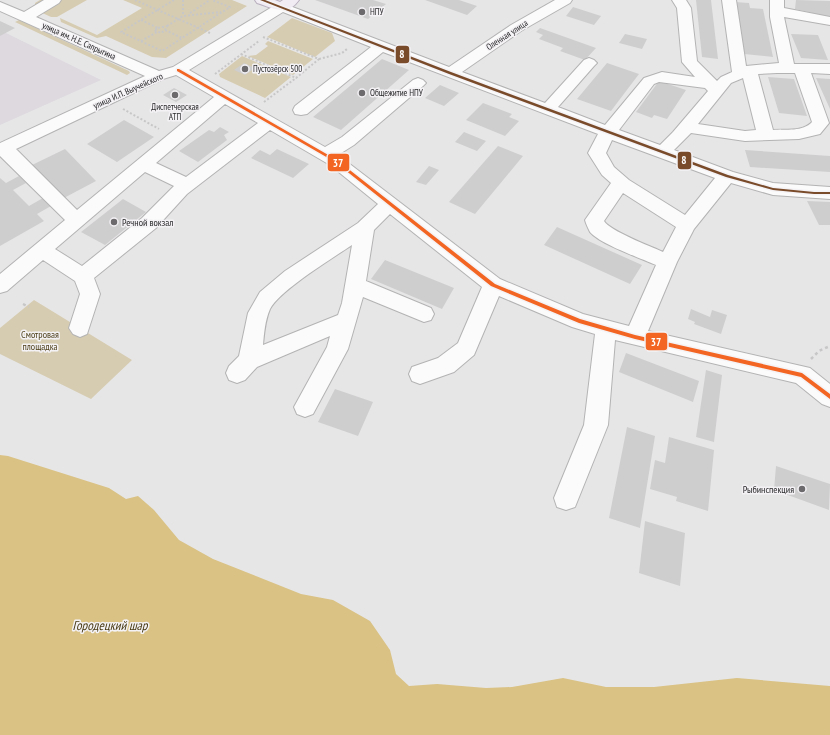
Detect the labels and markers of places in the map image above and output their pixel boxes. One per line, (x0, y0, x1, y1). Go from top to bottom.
place label: НПУ (370, 6, 385, 17)
marker: НПУ (357, 7, 367, 17)
place label: Пустозёрск 500 (253, 63, 302, 74)
marker: Пустозёрск 500 (240, 64, 250, 74)
place label: Общежитие НПУ (370, 87, 424, 98)
marker: Общежитие НПУ (357, 88, 367, 98)
marker: Диспетчерская АТП (170, 90, 180, 100)
place label: Диспетчерская АТП (151, 101, 199, 122)
place label: Речной вокзал (122, 216, 173, 229)
marker: Речной вокзал (109, 217, 119, 227)
place label: Рыбинспекция (743, 483, 794, 496)
marker: Рыбинспекция (797, 484, 807, 494)

